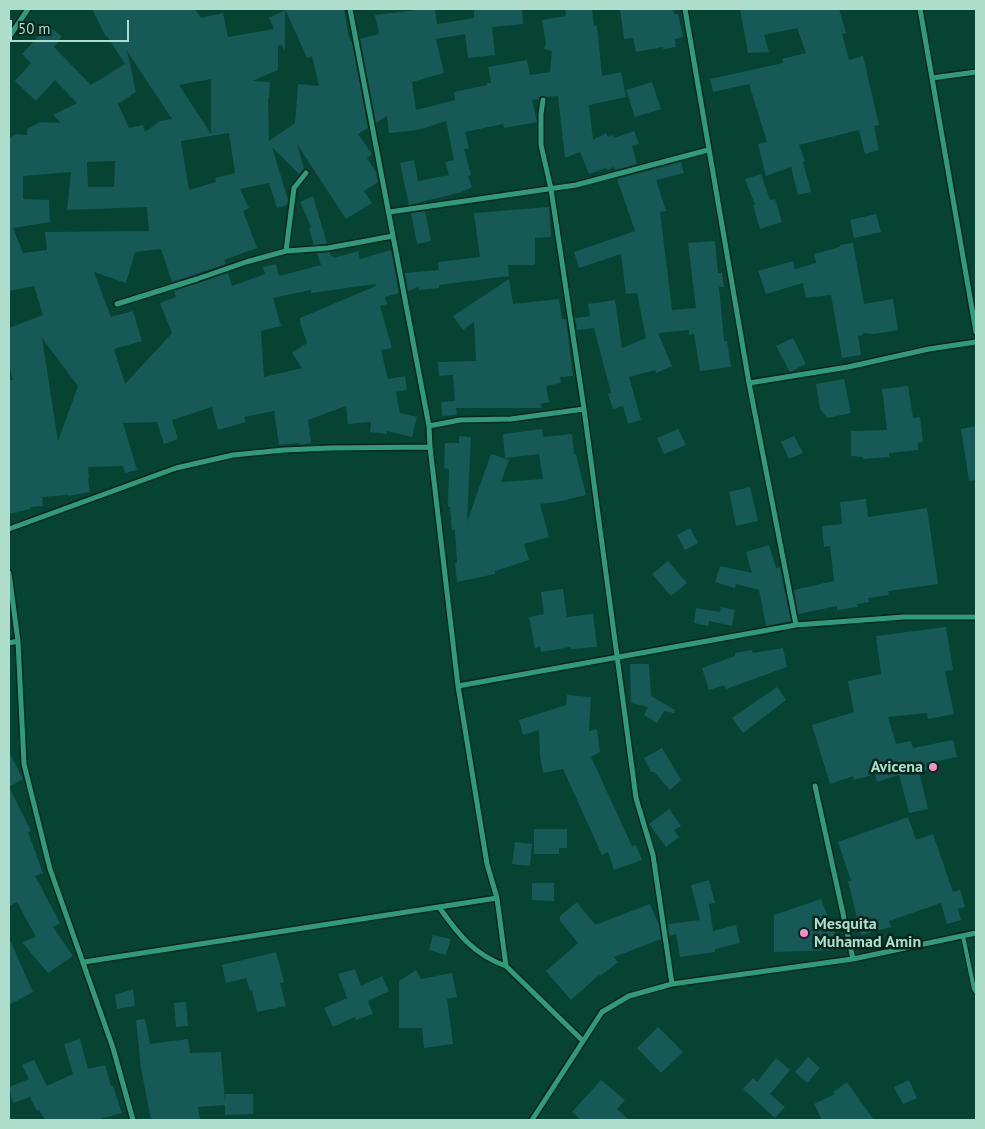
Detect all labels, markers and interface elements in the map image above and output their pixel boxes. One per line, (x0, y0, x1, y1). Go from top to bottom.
scale bar (12, 10, 131, 42)
text: 50 m (18, 19, 51, 38)
place label: Avicena (871, 757, 923, 777)
marker: Avicena (927, 761, 939, 773)
place label: Mesquita Muhamad Amin (814, 914, 921, 952)
marker: Mesquita Muhamad Amin (798, 927, 810, 939)

